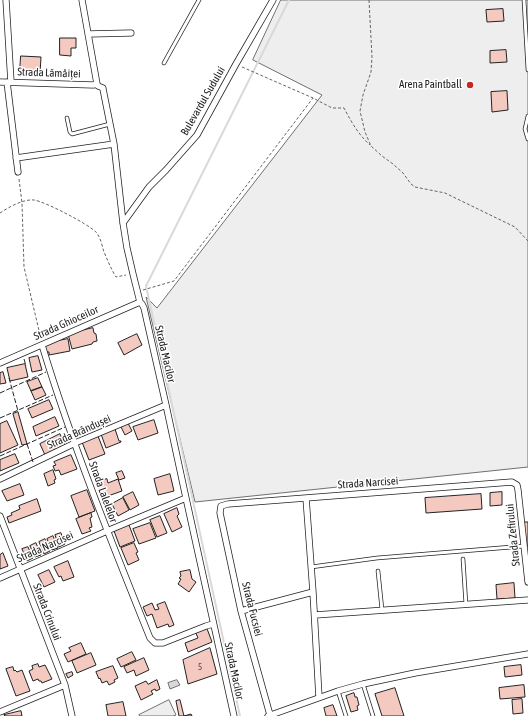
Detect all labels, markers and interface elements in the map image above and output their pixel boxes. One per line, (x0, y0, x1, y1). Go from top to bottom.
street label: Bulevardul Sudului (178, 64, 228, 138)
street label: Strada Lămâiței (17, 65, 81, 81)
place label: Arena Paintball (399, 78, 462, 92)
marker: Arena Paintball (465, 80, 475, 90)
street label: Strada Ghioceilor (32, 303, 100, 343)
street label: Strada Macilor (152, 324, 178, 384)
street label: Strada Brândușei (45, 412, 113, 452)
street label: Strada Lalelelor (86, 460, 120, 524)
street label: Strada Narcisei (337, 474, 399, 492)
street label: Strada Zefirului (503, 503, 523, 567)
street label: Strada Narcisei (15, 529, 75, 565)
street label: Strada Fucsiei (239, 581, 265, 637)
street label: Strada Crinului (30, 582, 64, 642)
street label: Strada Macilor (222, 641, 246, 701)
house number: 5 (198, 662, 202, 672)

